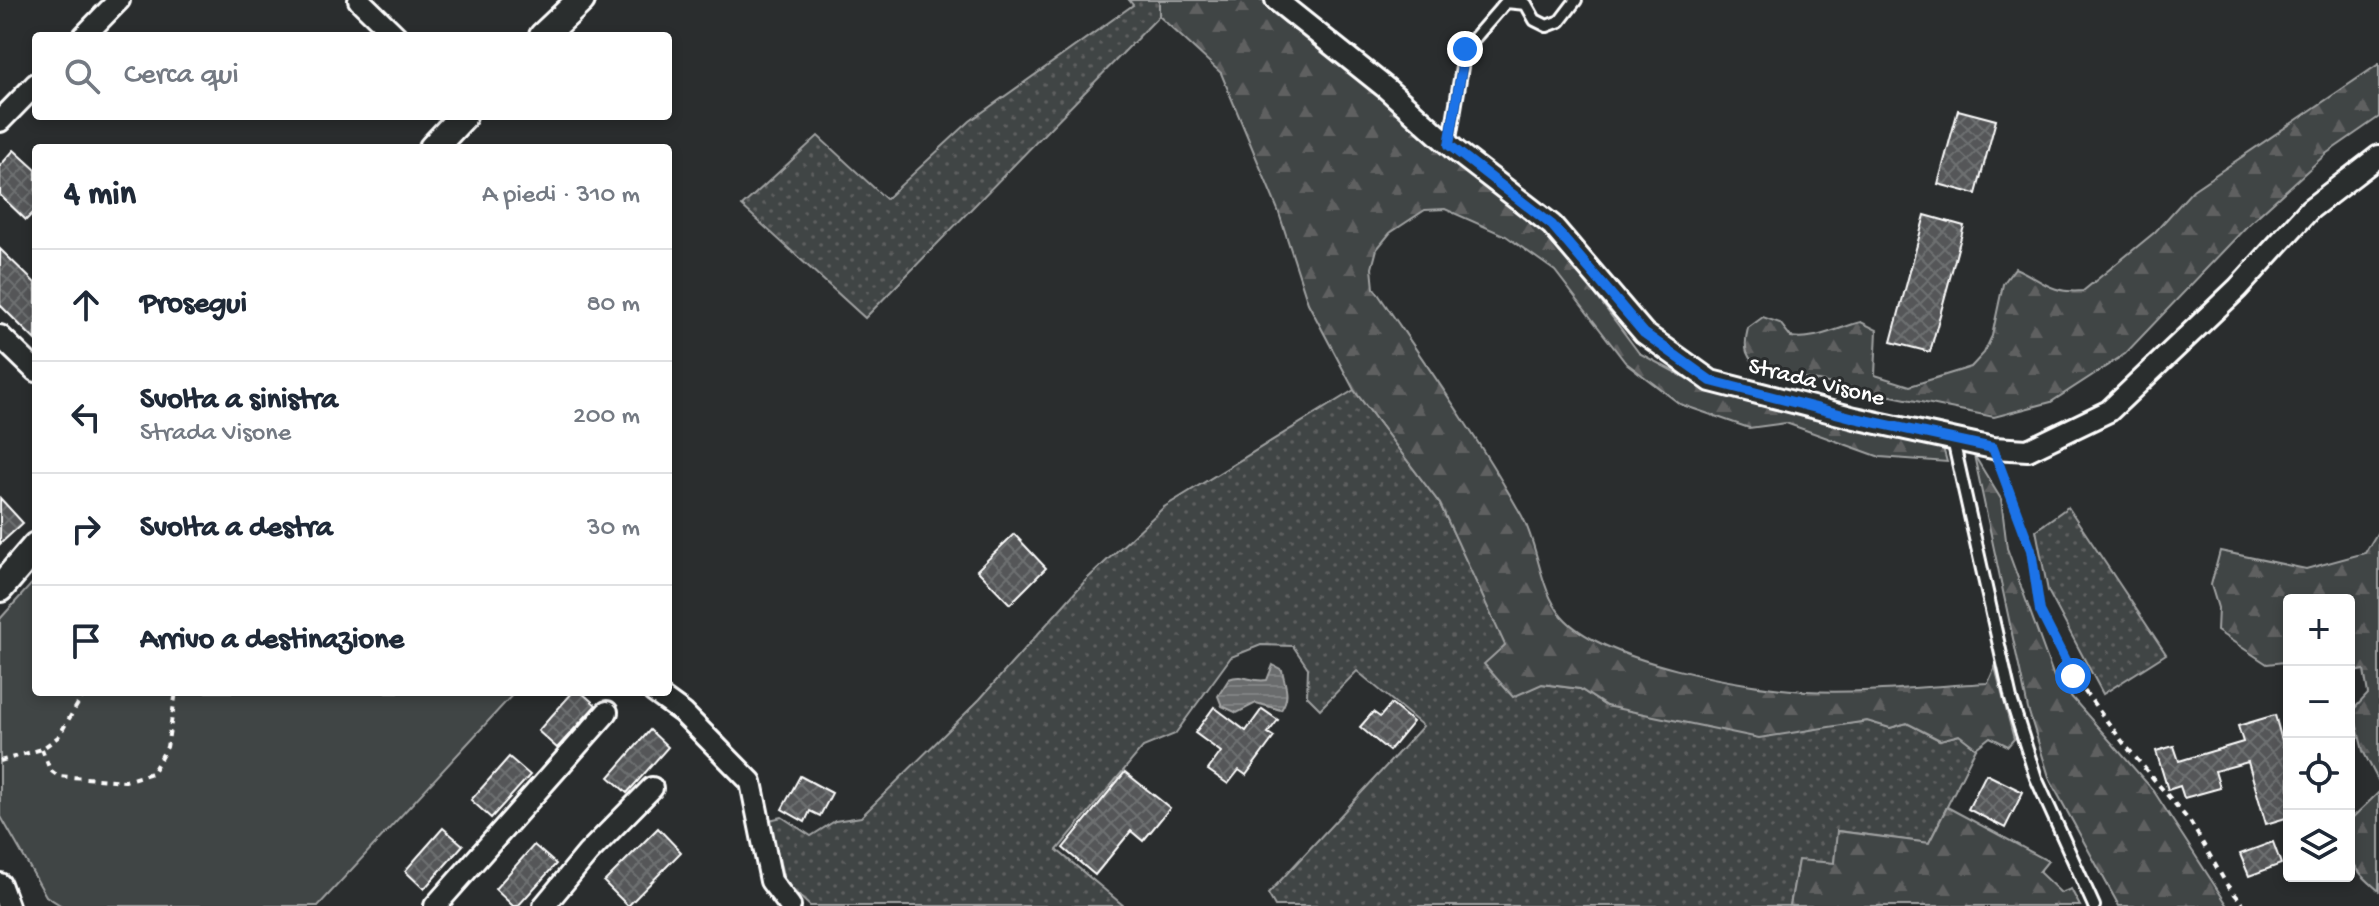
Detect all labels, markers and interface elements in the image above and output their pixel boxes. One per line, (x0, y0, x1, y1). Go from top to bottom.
route end (1447, 31, 1483, 67)
search box (32, 32, 672, 120)
icon: search (60, 54, 104, 98)
text: Cerca qui (124, 59, 239, 94)
text: 4 min (64, 176, 136, 216)
text: A piedi · 310 m (482, 181, 640, 212)
icon: ahead (64, 283, 108, 327)
text: Prosegui (140, 288, 247, 323)
text: 80 m (586, 290, 640, 321)
street label: Strada Visone (1745, 352, 1888, 414)
text: Svolta a sinistra (140, 384, 338, 419)
icon: left (64, 395, 108, 439)
text: 200 m (573, 402, 640, 433)
text: Strada Visone (140, 419, 291, 450)
icon: right (64, 507, 108, 551)
text: Svolta a destra (140, 512, 333, 547)
text: 30 m (587, 514, 640, 545)
map controls (2283, 594, 2355, 882)
button: + (2283, 594, 2355, 666)
icon: arrive (64, 619, 108, 663)
text: Arrivo a destinazione (140, 624, 404, 659)
route start (2055, 658, 2091, 694)
button: − (2283, 666, 2355, 738)
button: locate (2283, 738, 2355, 810)
button: layers (2283, 810, 2355, 882)

